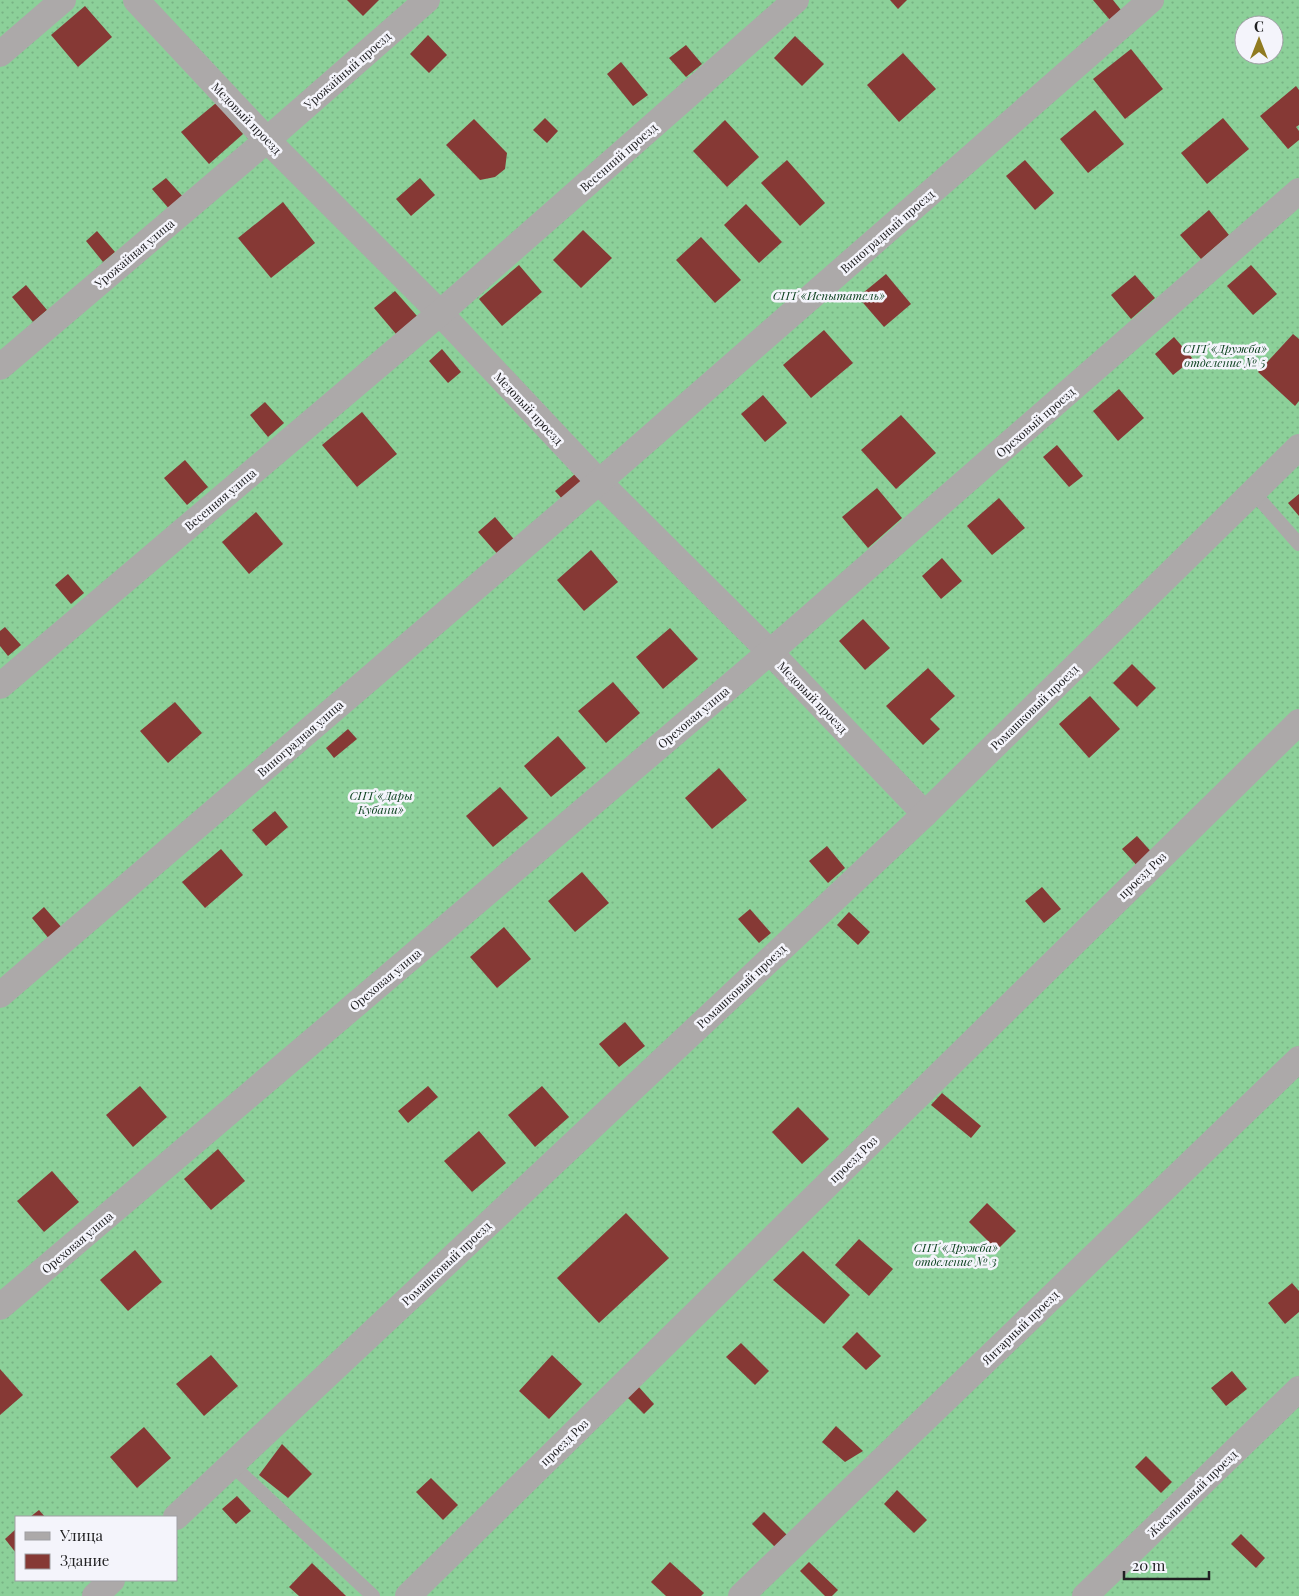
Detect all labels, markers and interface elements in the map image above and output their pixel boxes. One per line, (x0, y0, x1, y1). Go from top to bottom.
north arrow (1234, 15, 1284, 65)
text: С (1254, 17, 1264, 36)
street label: Урожайный проезд (300, 27, 394, 113)
street label: Медовый проезд (209, 79, 286, 158)
street label: Весенний проезд (576, 119, 660, 195)
street label: Виноградный проезд (837, 185, 938, 276)
street label: Урожайная улица (90, 215, 177, 292)
park label: СНТ «Испытатель» (773, 287, 885, 303)
park label: СНТ «Дружба» отделение № 5 (1183, 340, 1267, 370)
street label: Медовый проезд (491, 368, 567, 448)
street label: Ореховый проезд (992, 383, 1078, 461)
street label: Весенняя улица (181, 464, 259, 534)
street label: Медовый проезд (775, 658, 852, 737)
street label: Ромашковый проезд (987, 660, 1082, 753)
street label: Ореховая улица (654, 682, 732, 752)
street label: Виноградная улица (254, 696, 346, 780)
park label: СНТ «Дары Кубани» (349, 787, 413, 817)
street label: проезд Роз (1115, 848, 1170, 902)
street label: Ромашковый проезд (693, 940, 790, 1032)
street label: Ореховая улица (346, 944, 424, 1014)
street label: проезд Роз (826, 1132, 881, 1186)
street label: Ореховая улица (38, 1207, 116, 1277)
street label: Ромашковый проезд (398, 1217, 495, 1309)
park label: СНТ «Дружба» отделение № 3 (914, 1239, 998, 1269)
street label: Янтарный проезд (978, 1286, 1062, 1368)
street label: проезд Роз (537, 1415, 592, 1469)
street label: Жасминовый проезд (1144, 1446, 1241, 1540)
legend (15, 1516, 178, 1581)
text: Улица (59, 1525, 103, 1545)
scale bar (1124, 1548, 1209, 1580)
text: Здание (60, 1550, 109, 1570)
text: 20 m (1132, 1555, 1166, 1575)

